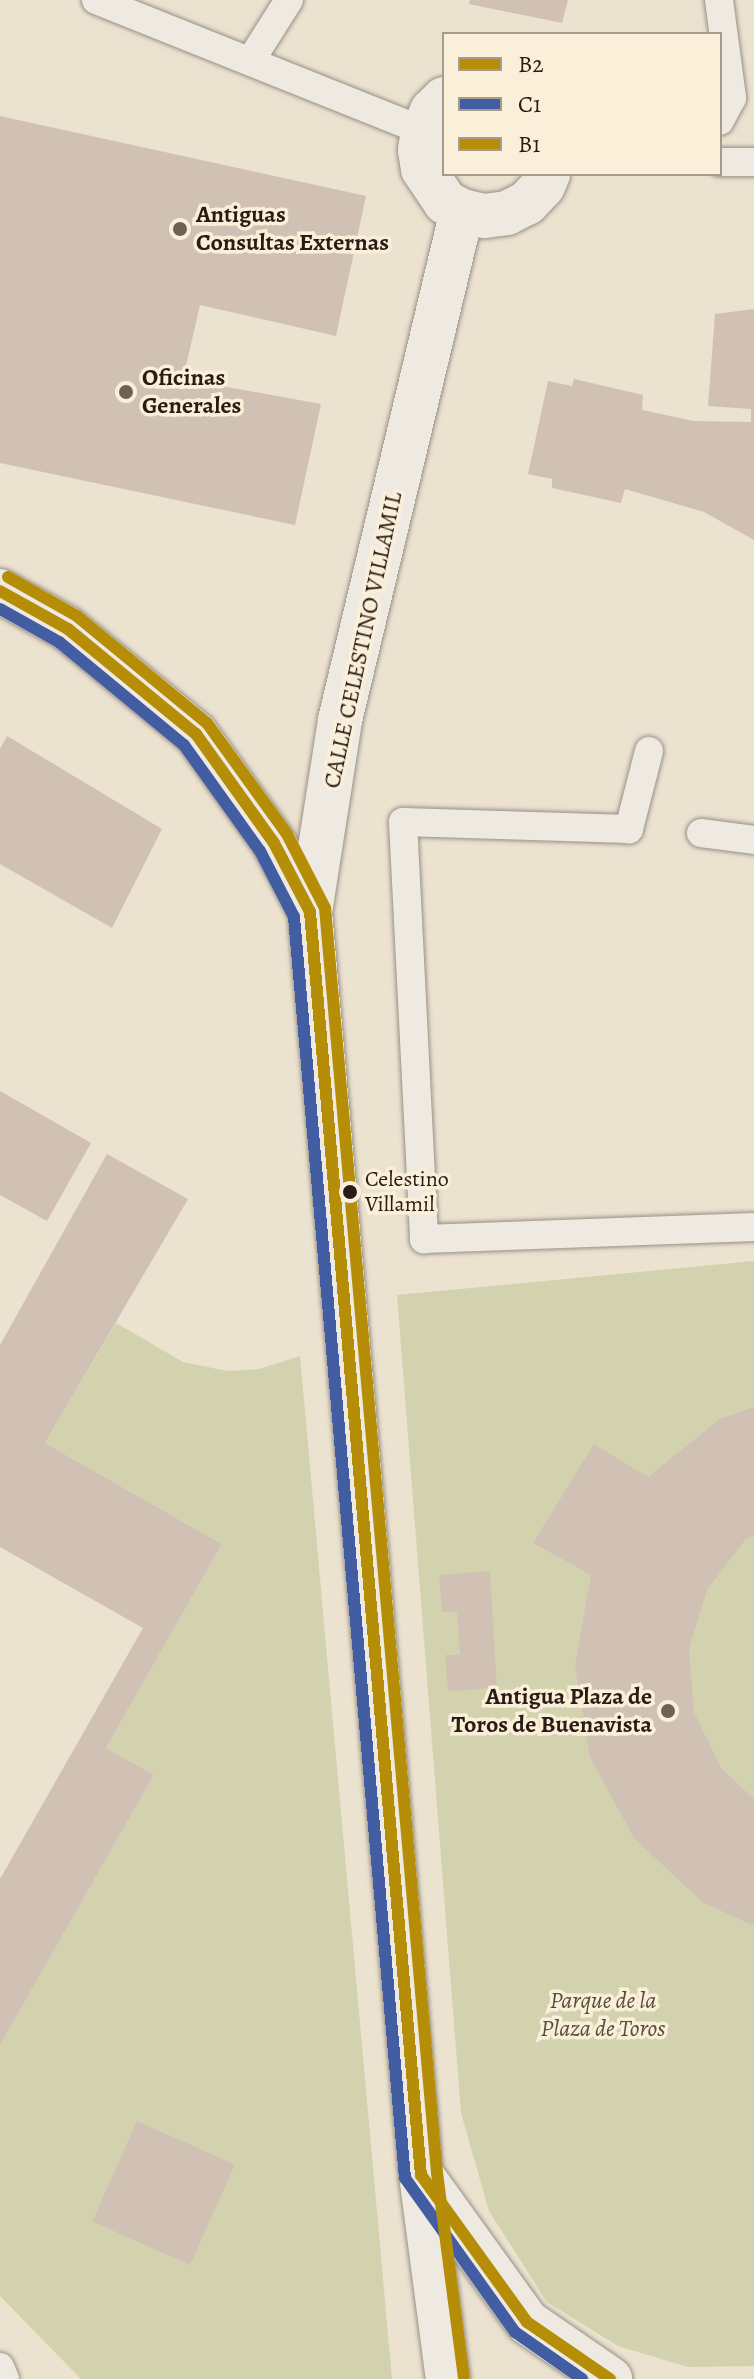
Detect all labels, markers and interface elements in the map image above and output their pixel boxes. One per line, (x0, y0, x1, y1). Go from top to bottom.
legend (442, 32, 722, 176)
text: B2 (518, 48, 544, 80)
text: C1 (518, 88, 541, 120)
text: B1 (518, 128, 541, 160)
place label: Antiguas Consultas Externas (196, 201, 389, 257)
marker: Antiguas Consultas Externas (171, 220, 189, 238)
place label: Oficinas Generales (142, 364, 241, 420)
marker: Oficinas Generales (117, 383, 135, 401)
street label: CALLE CELESTINO VILLAMIL (317, 489, 409, 791)
place label: Celestino Villamil (365, 1166, 449, 1218)
marker: Celestino Villamil (342, 1184, 358, 1200)
place label: Antigua Plaza de Toros de Buenavista (451, 1683, 652, 1739)
marker: Antigua Plaza de Toros de Buenavista (659, 1702, 677, 1720)
park label: Parque de la Plaza de Toros (541, 1987, 665, 2043)

